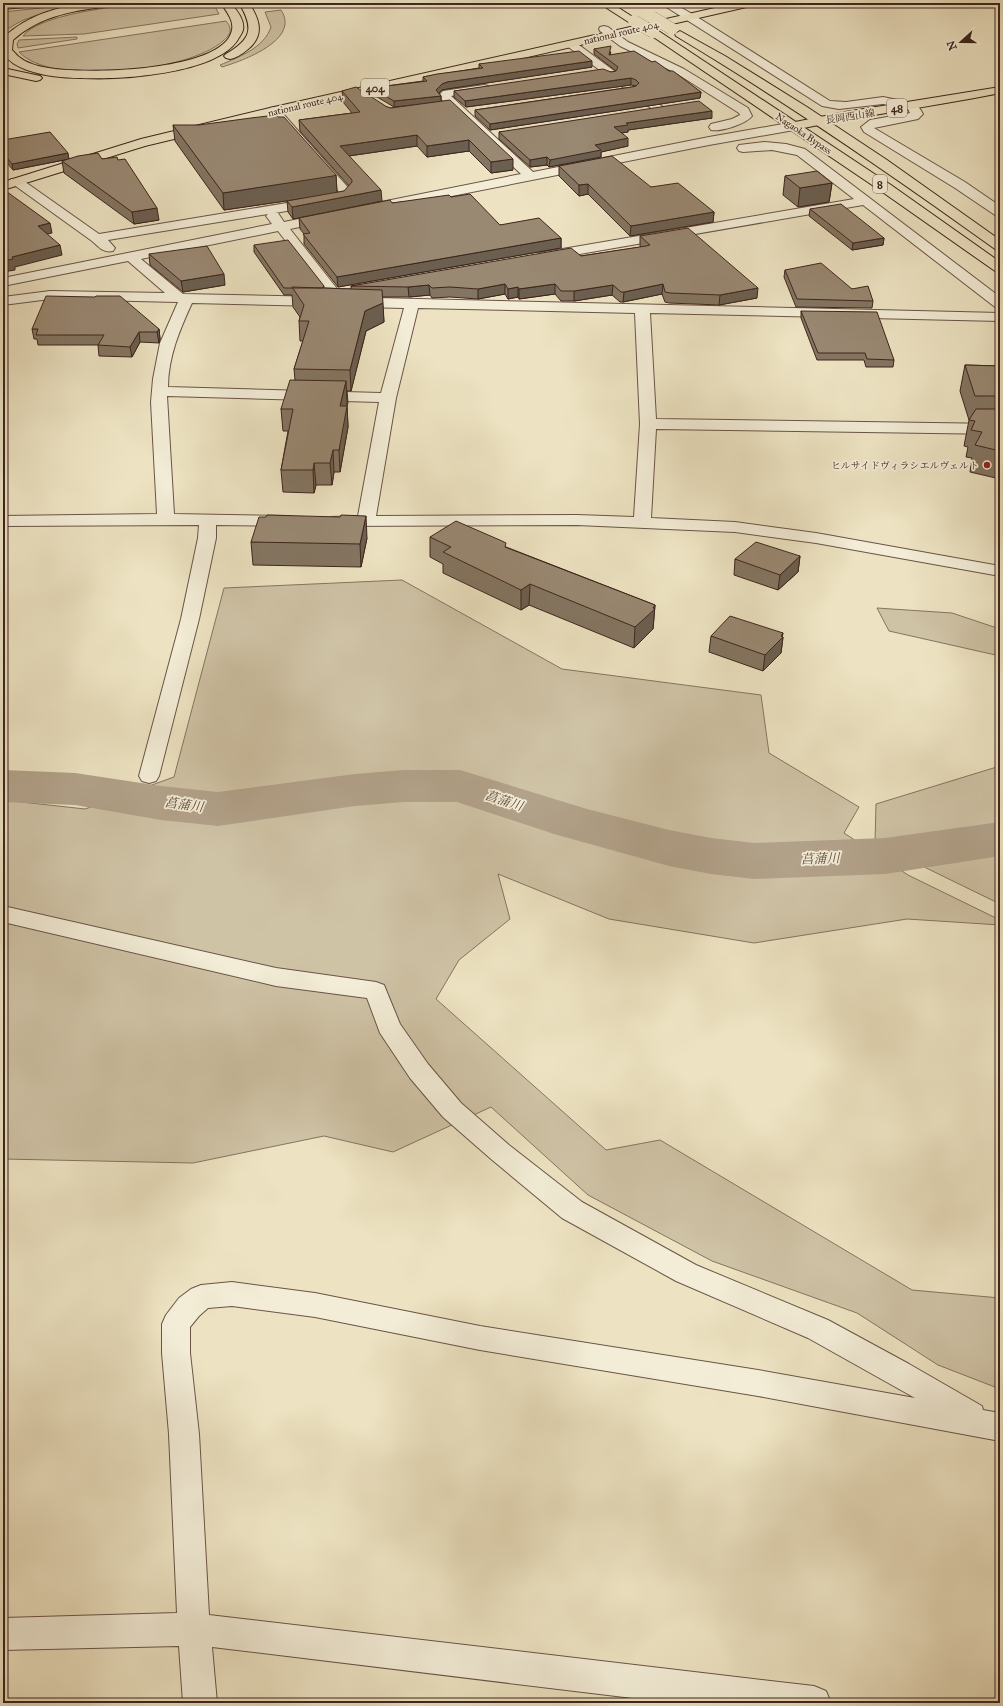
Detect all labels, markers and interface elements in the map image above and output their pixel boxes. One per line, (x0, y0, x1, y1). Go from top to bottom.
street label: national route 404 (583, 18, 660, 47)
north arrow (941, 22, 981, 62)
text: N (944, 38, 960, 52)
road number: 404 (361, 79, 389, 97)
street label: national route 404 (267, 90, 344, 119)
road number: 48 (887, 99, 907, 117)
street label: 長岡西山線 (825, 107, 876, 127)
street label: Nagaoka Bypass (773, 111, 834, 157)
road number: 8 (873, 175, 887, 193)
place label: ヒルサイドヴィラシエルヴェルト (831, 460, 979, 472)
marker: ヒルサイドヴィラシエルヴェルト (982, 460, 992, 470)
water label: 菖蒲川 (483, 787, 527, 815)
water label: 菖蒲川 (163, 794, 206, 816)
water label: 菖蒲川 (800, 850, 842, 868)

